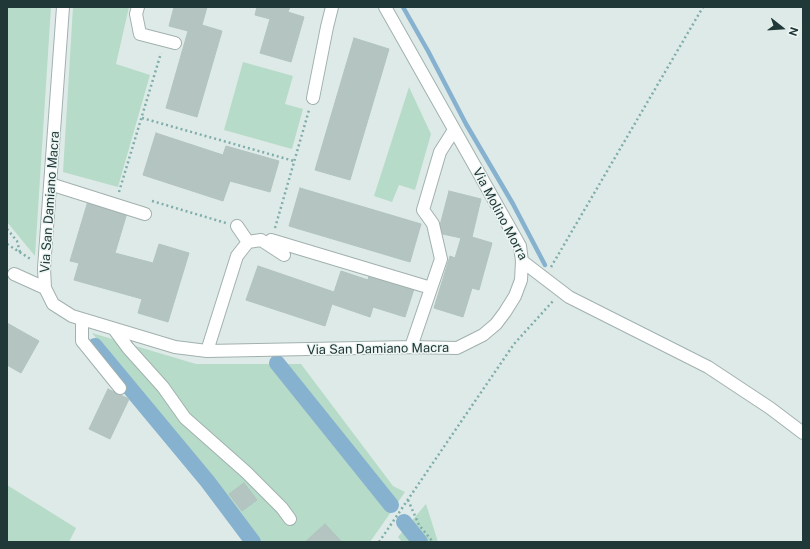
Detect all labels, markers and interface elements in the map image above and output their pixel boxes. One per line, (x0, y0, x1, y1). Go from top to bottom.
north arrow (762, 8, 802, 48)
text: N (786, 26, 800, 37)
street label: Via San Damiano Macra (37, 130, 63, 274)
street label: Via Molino Morra (469, 165, 531, 263)
street label: Via San Damiano Macra (307, 340, 449, 358)

